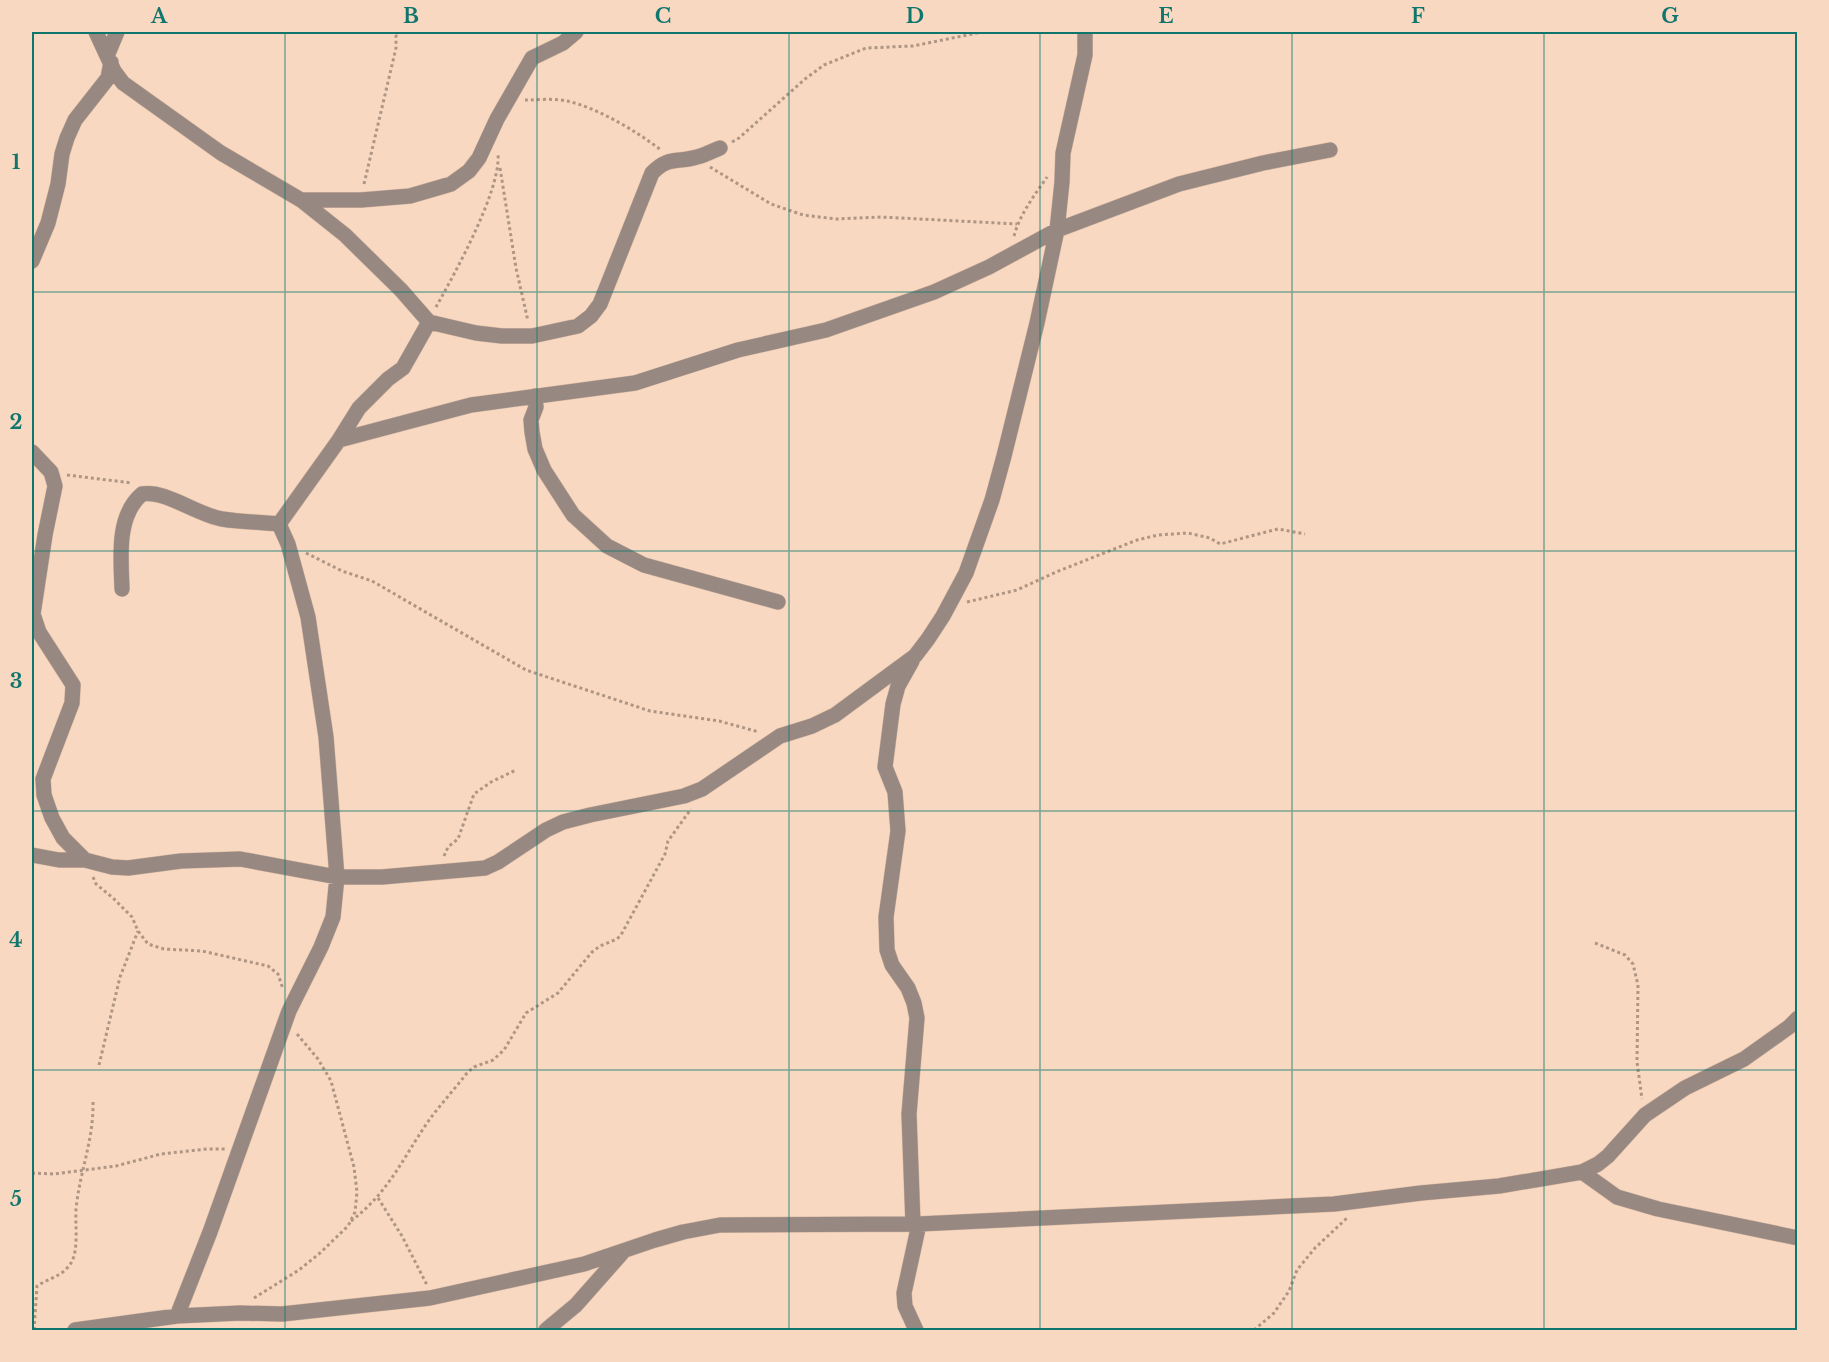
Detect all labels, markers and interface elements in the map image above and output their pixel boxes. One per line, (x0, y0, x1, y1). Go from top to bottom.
text: A (150, 4, 168, 28)
text: B (403, 4, 419, 28)
text: C (655, 4, 671, 28)
text: D (906, 4, 924, 28)
text: E (1158, 4, 1174, 28)
text: F (1411, 4, 1425, 28)
text: G (1661, 4, 1679, 28)
text: 1 (12, 150, 21, 174)
text: 2 (9, 410, 23, 434)
text: 3 (10, 669, 22, 693)
text: 4 (9, 928, 23, 952)
text: 5 (10, 1187, 22, 1211)

